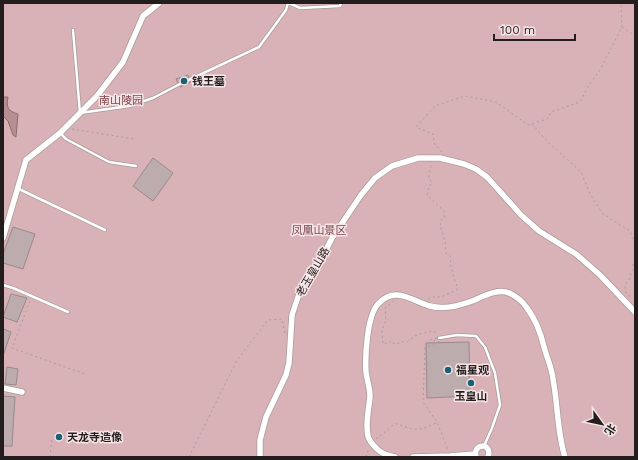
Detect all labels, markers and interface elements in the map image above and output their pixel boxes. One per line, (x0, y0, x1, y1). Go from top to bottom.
scale bar (494, 16, 575, 42)
text: 100 m (500, 23, 535, 37)
place label: 钱王墓 (192, 75, 225, 88)
marker: 钱王墓 (179, 76, 189, 86)
park label: 南山陵园 (99, 94, 143, 107)
park label: 凤凰山景区 (292, 224, 347, 237)
street label: 老玉皇山路 (294, 245, 332, 299)
place label: 福星观 (456, 364, 489, 377)
marker: 福星观 (443, 365, 453, 375)
marker: 玉皇山 (466, 378, 476, 388)
place label: 玉皇山 (455, 390, 488, 403)
north arrow (582, 404, 622, 444)
text: 北 (602, 421, 618, 437)
place label: 天龙寺造像 (67, 431, 122, 444)
marker: 天龙寺造像 (54, 432, 64, 442)

